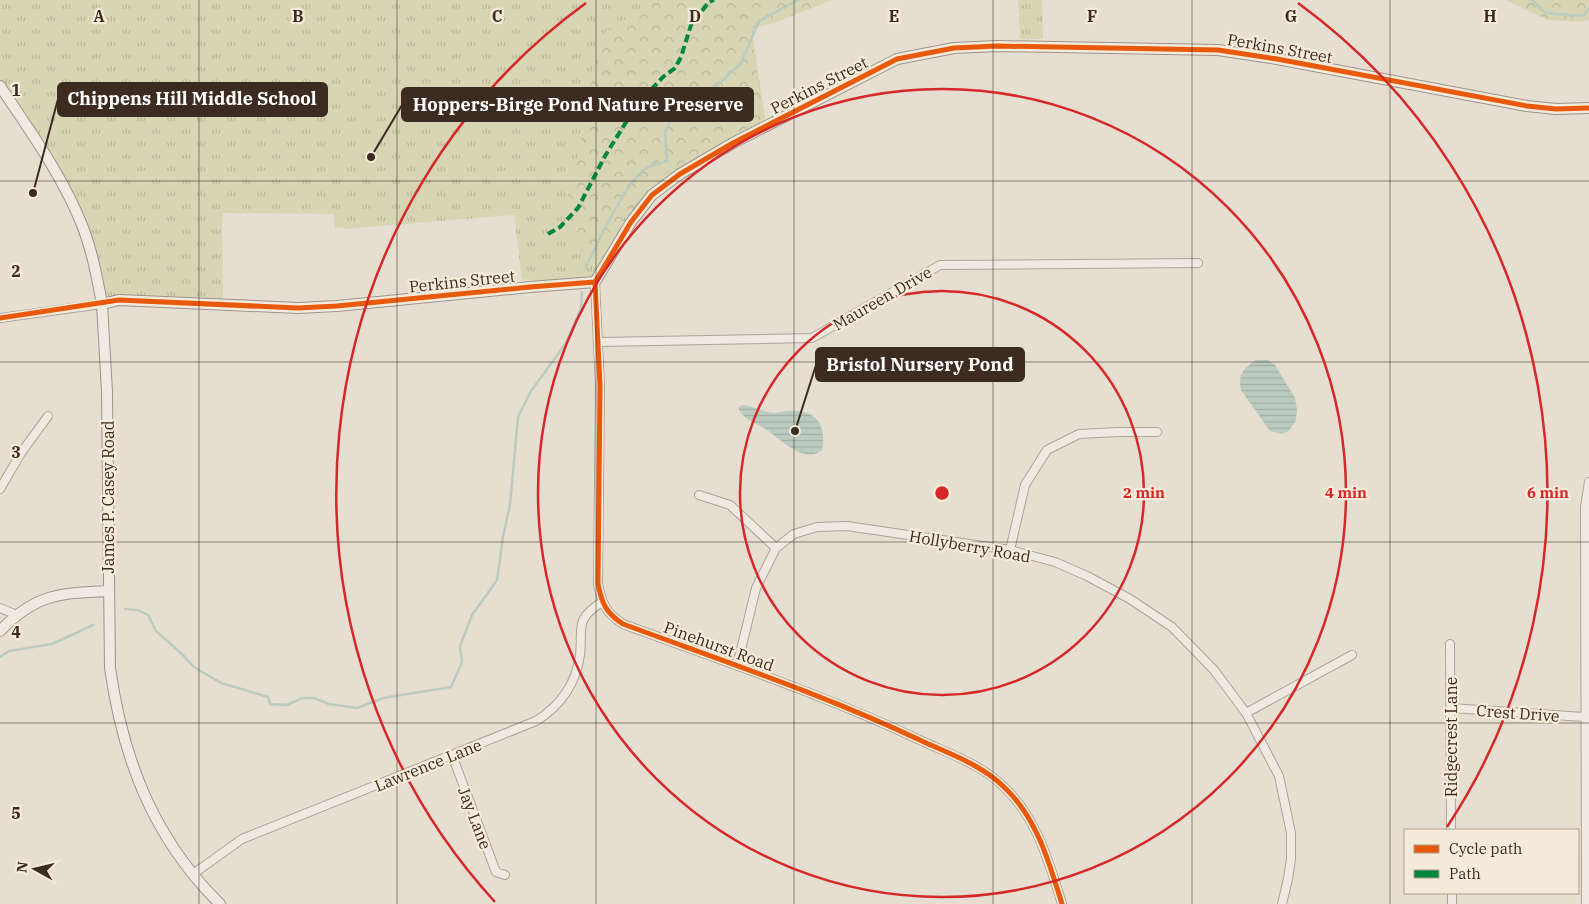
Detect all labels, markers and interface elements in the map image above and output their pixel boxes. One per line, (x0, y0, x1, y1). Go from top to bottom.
text: A (93, 6, 105, 26)
text: B (292, 6, 304, 26)
text: C (492, 6, 502, 26)
text: D (689, 6, 701, 26)
text: E (889, 6, 899, 26)
text: F (1087, 6, 1097, 26)
text: G (1285, 6, 1297, 26)
text: H (1484, 6, 1497, 26)
street label: Perkins Street (1226, 29, 1334, 67)
street label: Perkins Street (767, 52, 871, 118)
text: 1 (11, 80, 21, 100)
callout: Chippens Hill Middle School (58, 83, 327, 116)
text: Chippens Hill Middle School (67, 87, 317, 110)
callout: Hoppers-Birge Pond Nature Preserve (402, 88, 753, 121)
text: Hoppers-Birge Pond Nature Preserve (413, 93, 743, 116)
text: 2 (11, 261, 21, 281)
street label: Maureen Drive (829, 262, 935, 334)
street label: Perkins Street (408, 265, 516, 297)
callout: Bristol Nursery Pond (816, 348, 1024, 381)
text: Bristol Nursery Pond (826, 353, 1014, 376)
street label: James P. Casey Road (98, 420, 118, 573)
text: 3 (11, 442, 21, 462)
text: 2 min (1123, 483, 1165, 502)
text: 4 min (1325, 483, 1367, 502)
text: 6 min (1527, 483, 1569, 502)
centre of rings (933, 484, 951, 502)
street label: Hollyberry Road (908, 525, 1033, 567)
street label: Pinehurst Road (661, 617, 777, 675)
text: 4 (11, 622, 21, 642)
street label: Ridgecrest Lane (1441, 677, 1461, 797)
street label: Crest Drive (1476, 700, 1560, 726)
street label: Lawrence Lane (371, 734, 485, 796)
street label: Jay Lane (454, 784, 496, 852)
text: 5 (11, 803, 21, 823)
legend (1404, 829, 1579, 894)
text: Cycle path (1449, 839, 1522, 858)
north arrow (10, 844, 60, 894)
text: N (12, 860, 32, 874)
text: Path (1449, 864, 1481, 883)

